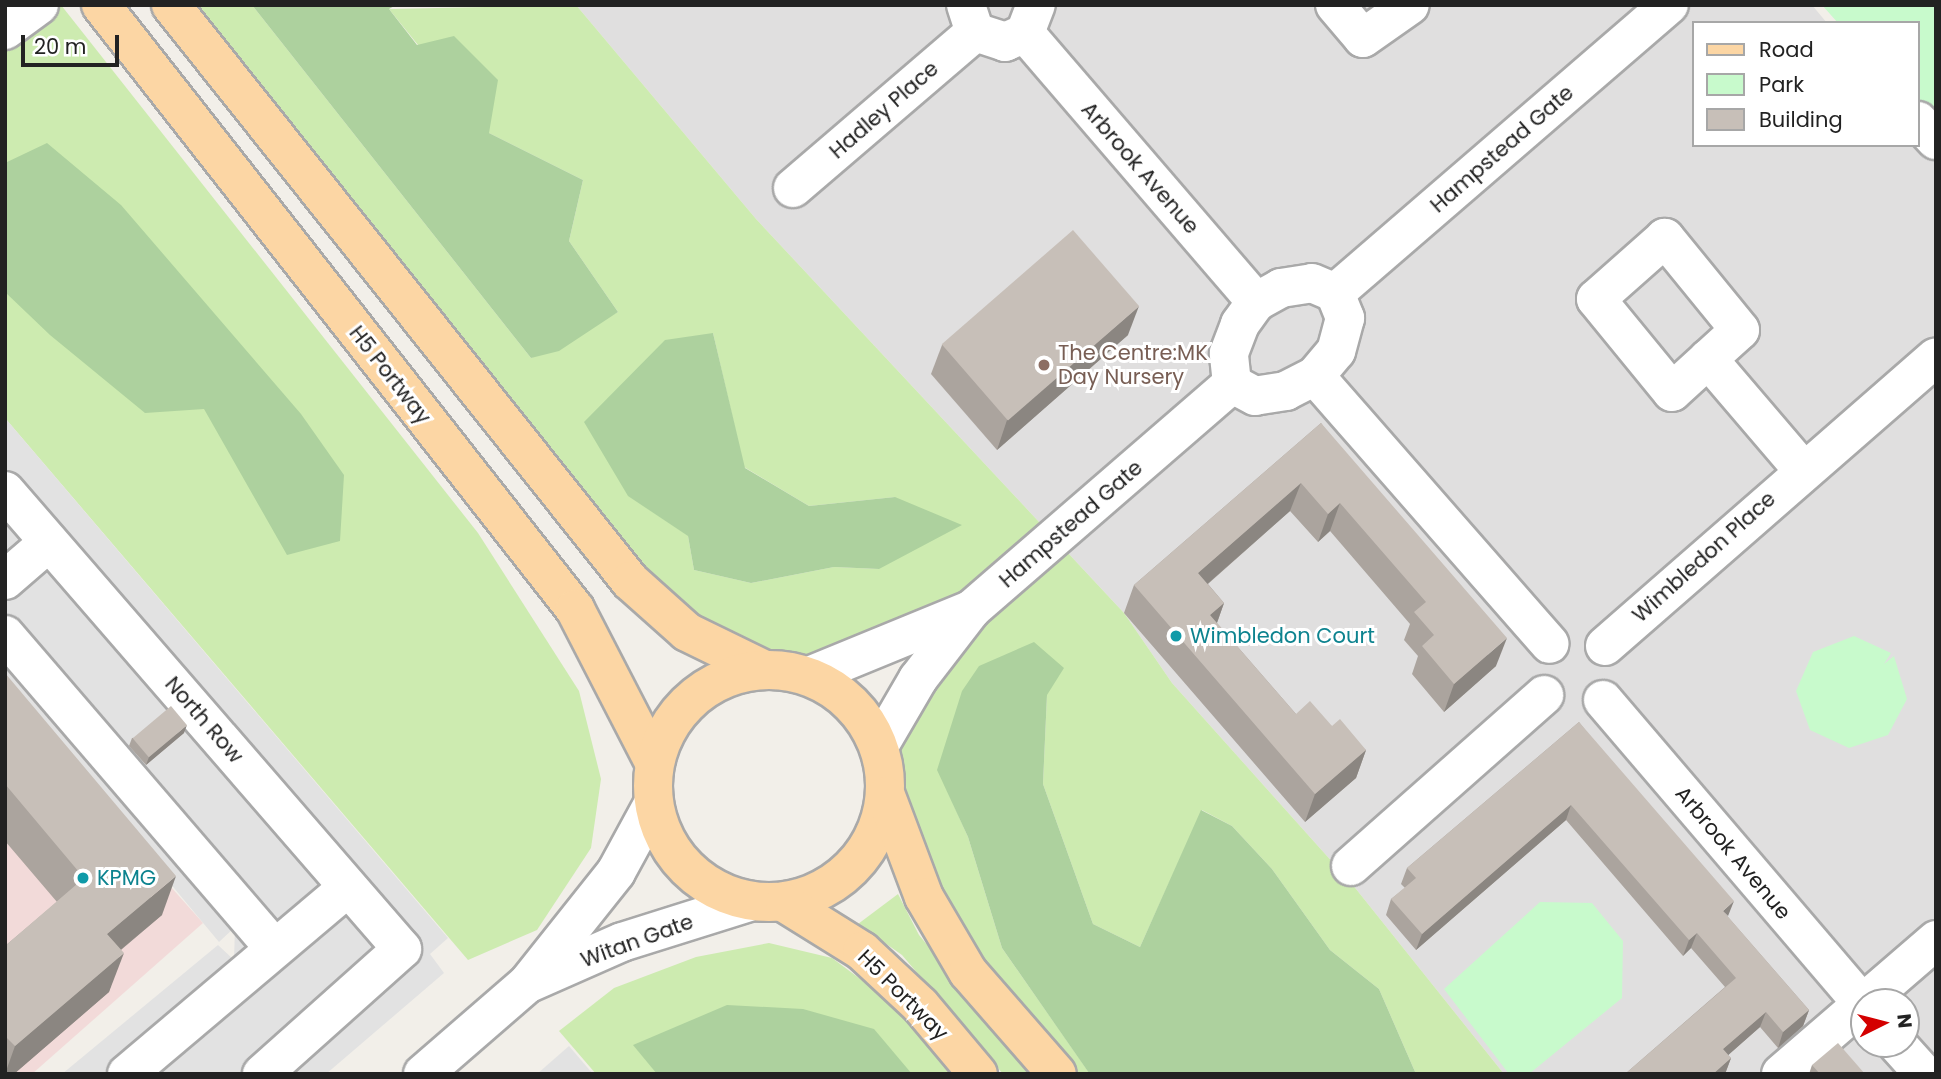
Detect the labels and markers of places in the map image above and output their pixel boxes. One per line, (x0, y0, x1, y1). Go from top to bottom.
place label: The Centre:MK Day Nursery (1058, 340, 1208, 390)
marker: The Centre:MK Day Nursery (1036, 357, 1052, 373)
place label: Wimbledon Court (1190, 623, 1375, 649)
marker: Wimbledon Court (1168, 628, 1184, 644)
place label: KPMG (97, 865, 156, 891)
marker: KPMG (75, 870, 91, 886)

